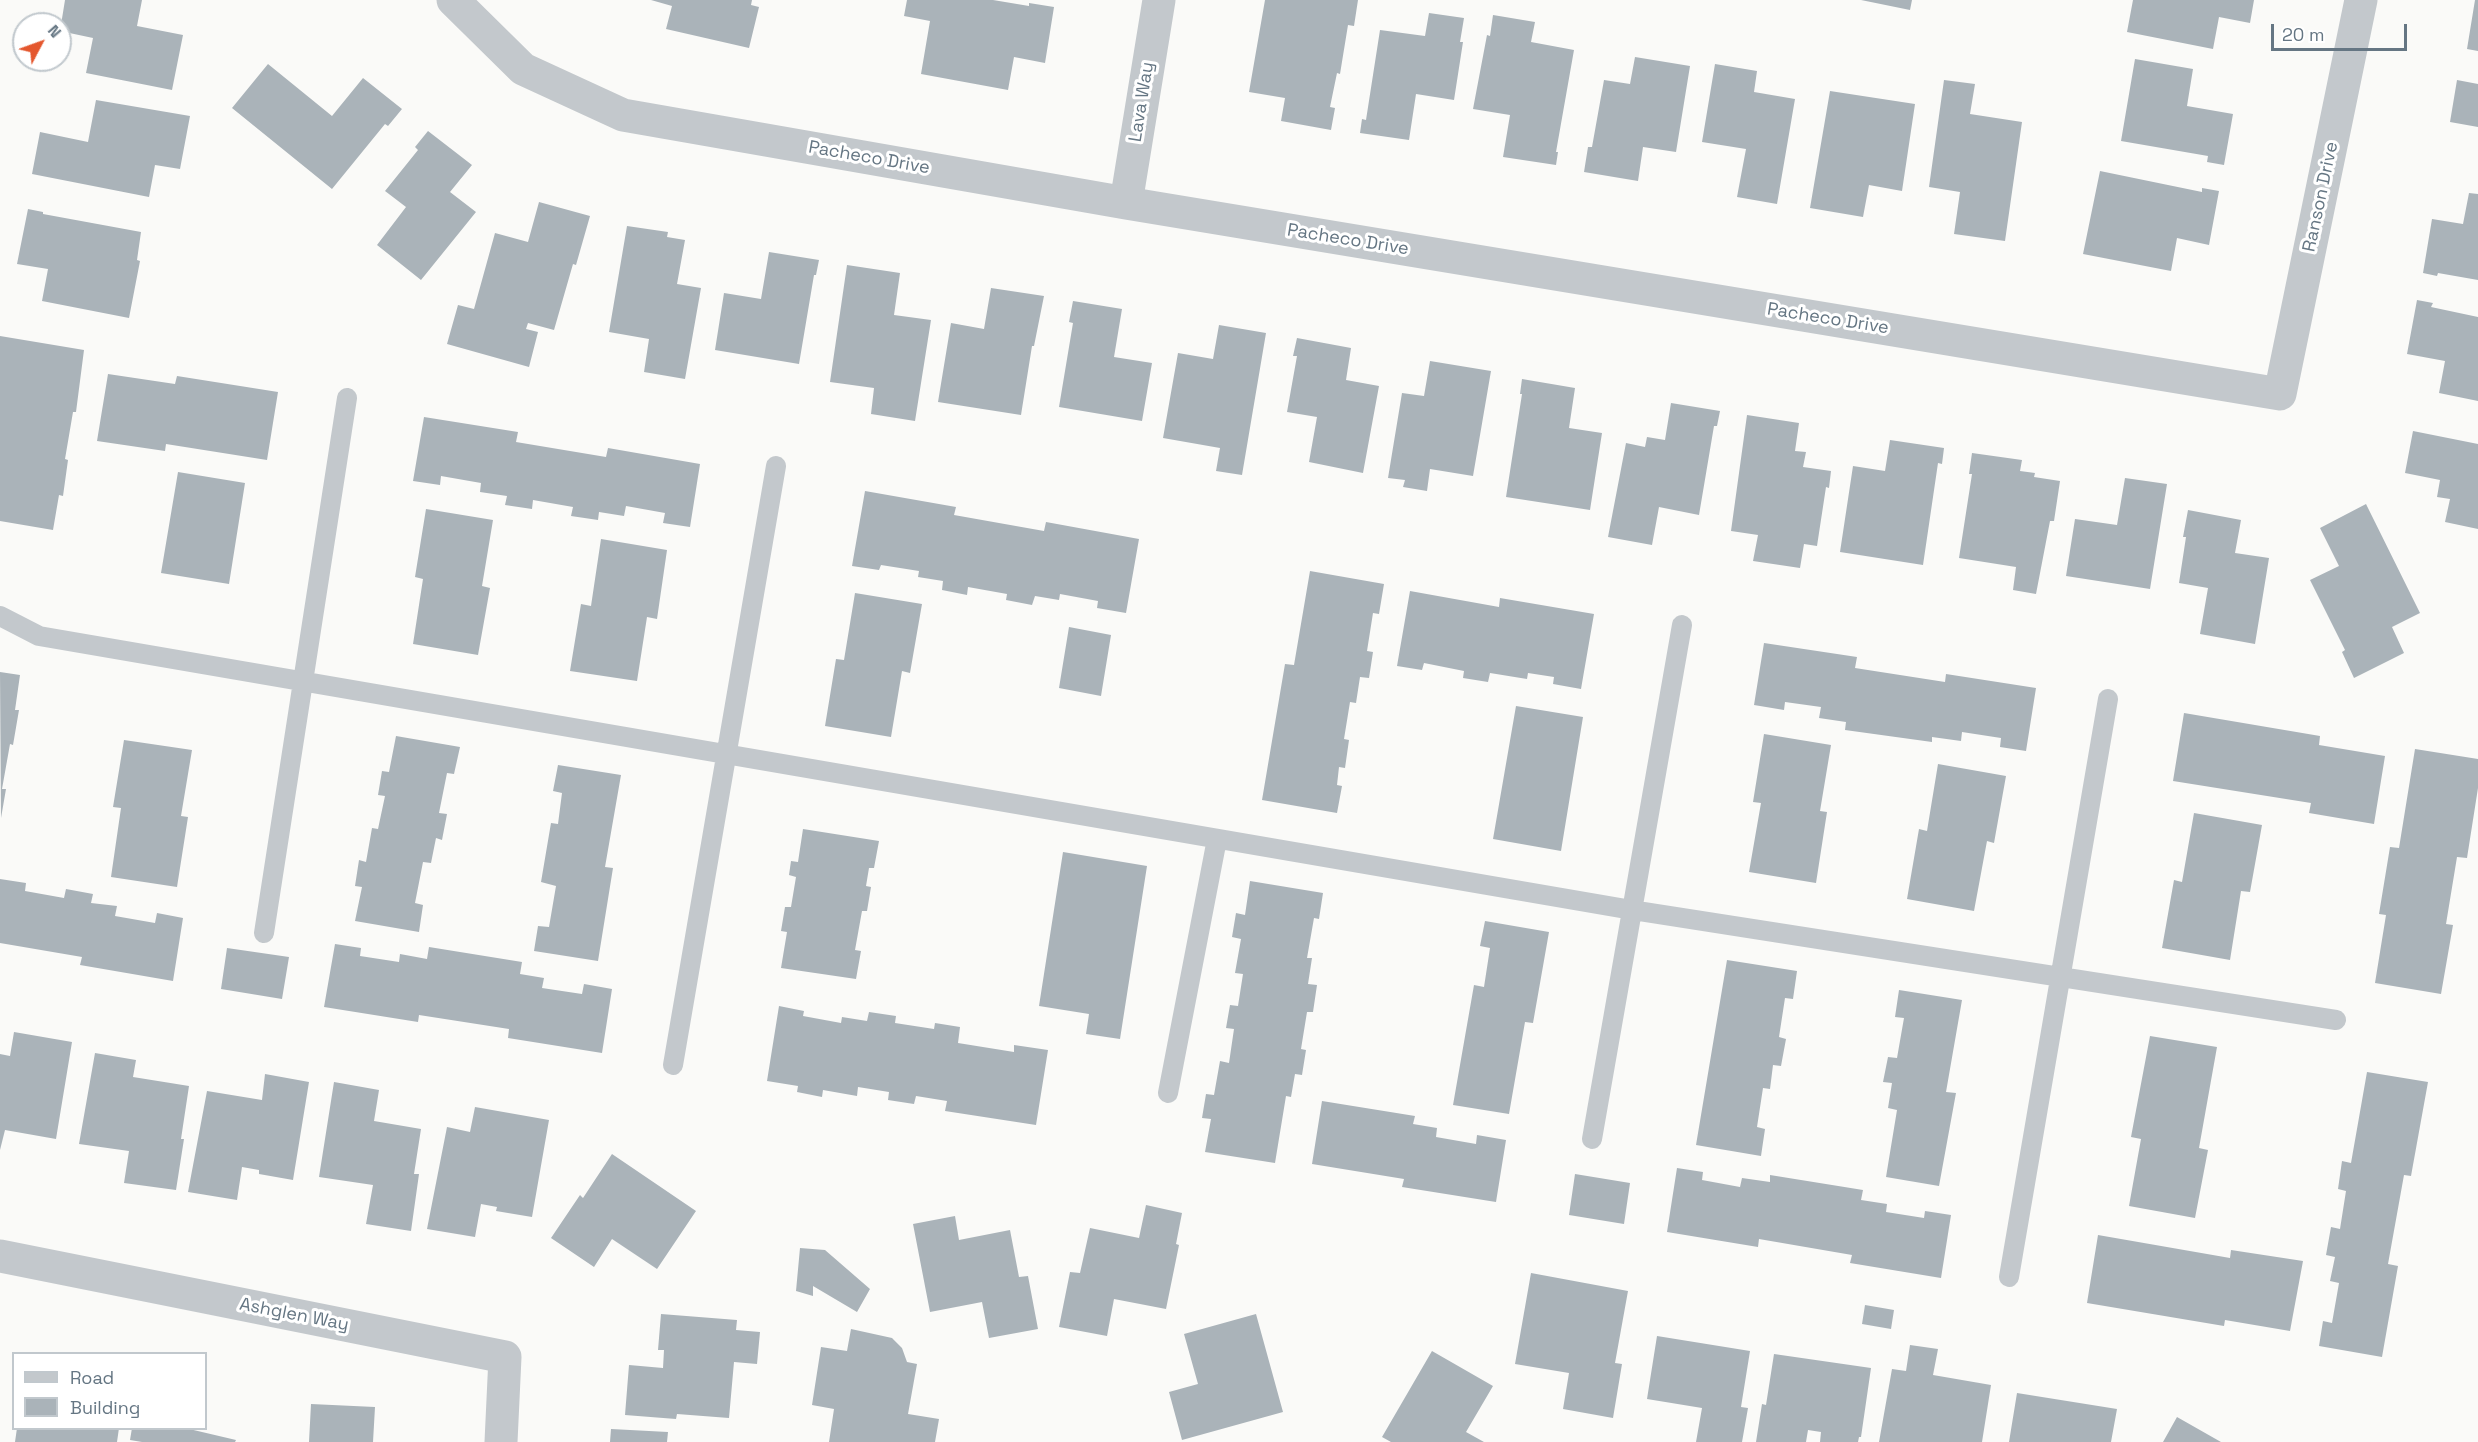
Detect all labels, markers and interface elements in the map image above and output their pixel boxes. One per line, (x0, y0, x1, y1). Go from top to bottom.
north arrow (12, 12, 72, 72)
scale bar (2274, 12, 2410, 50)
text: N (43, 20, 66, 42)
text: 20 m (2282, 23, 2325, 46)
street label: Lava Way (1125, 60, 1159, 144)
street label: Pacheco Drive (807, 137, 931, 179)
street label: Ranson Drive (2299, 140, 2343, 254)
street label: Pacheco Drive (1286, 220, 1410, 260)
street label: Pacheco Drive (1766, 299, 1890, 339)
street label: Ashglen Way (238, 1294, 350, 1336)
legend (12, 1352, 207, 1430)
text: Road (70, 1366, 114, 1389)
text: Building (70, 1396, 140, 1419)

